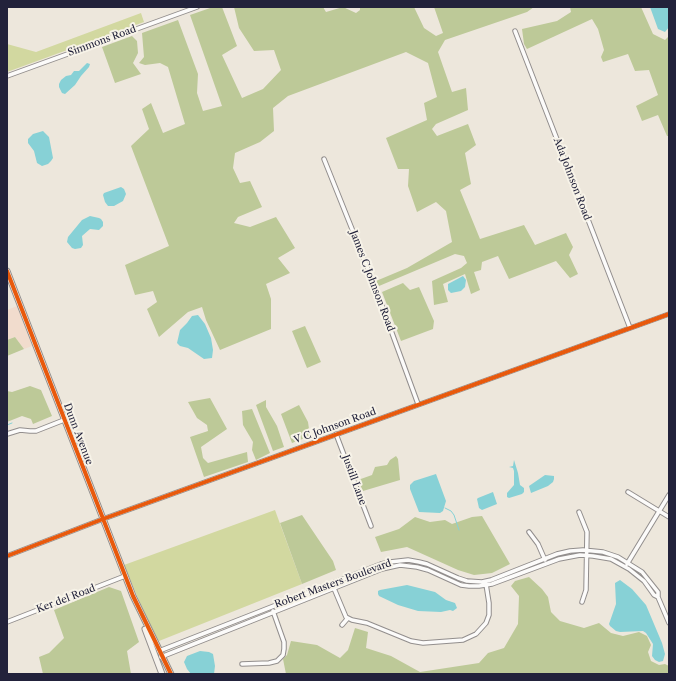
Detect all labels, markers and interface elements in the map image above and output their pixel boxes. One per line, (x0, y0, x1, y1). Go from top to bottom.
street label: Simmons Road (66, 23, 138, 59)
street label: Ada Johnson Road (551, 136, 593, 222)
street label: James C Johnson Road (347, 229, 397, 333)
street label: Dunn Avenue (61, 402, 95, 466)
street label: V C Johnson Road (292, 406, 378, 446)
street label: Justill Lane (339, 453, 369, 507)
street label: Robert Masters Boulevard (273, 557, 393, 611)
street label: Ker del Road (35, 582, 97, 616)

